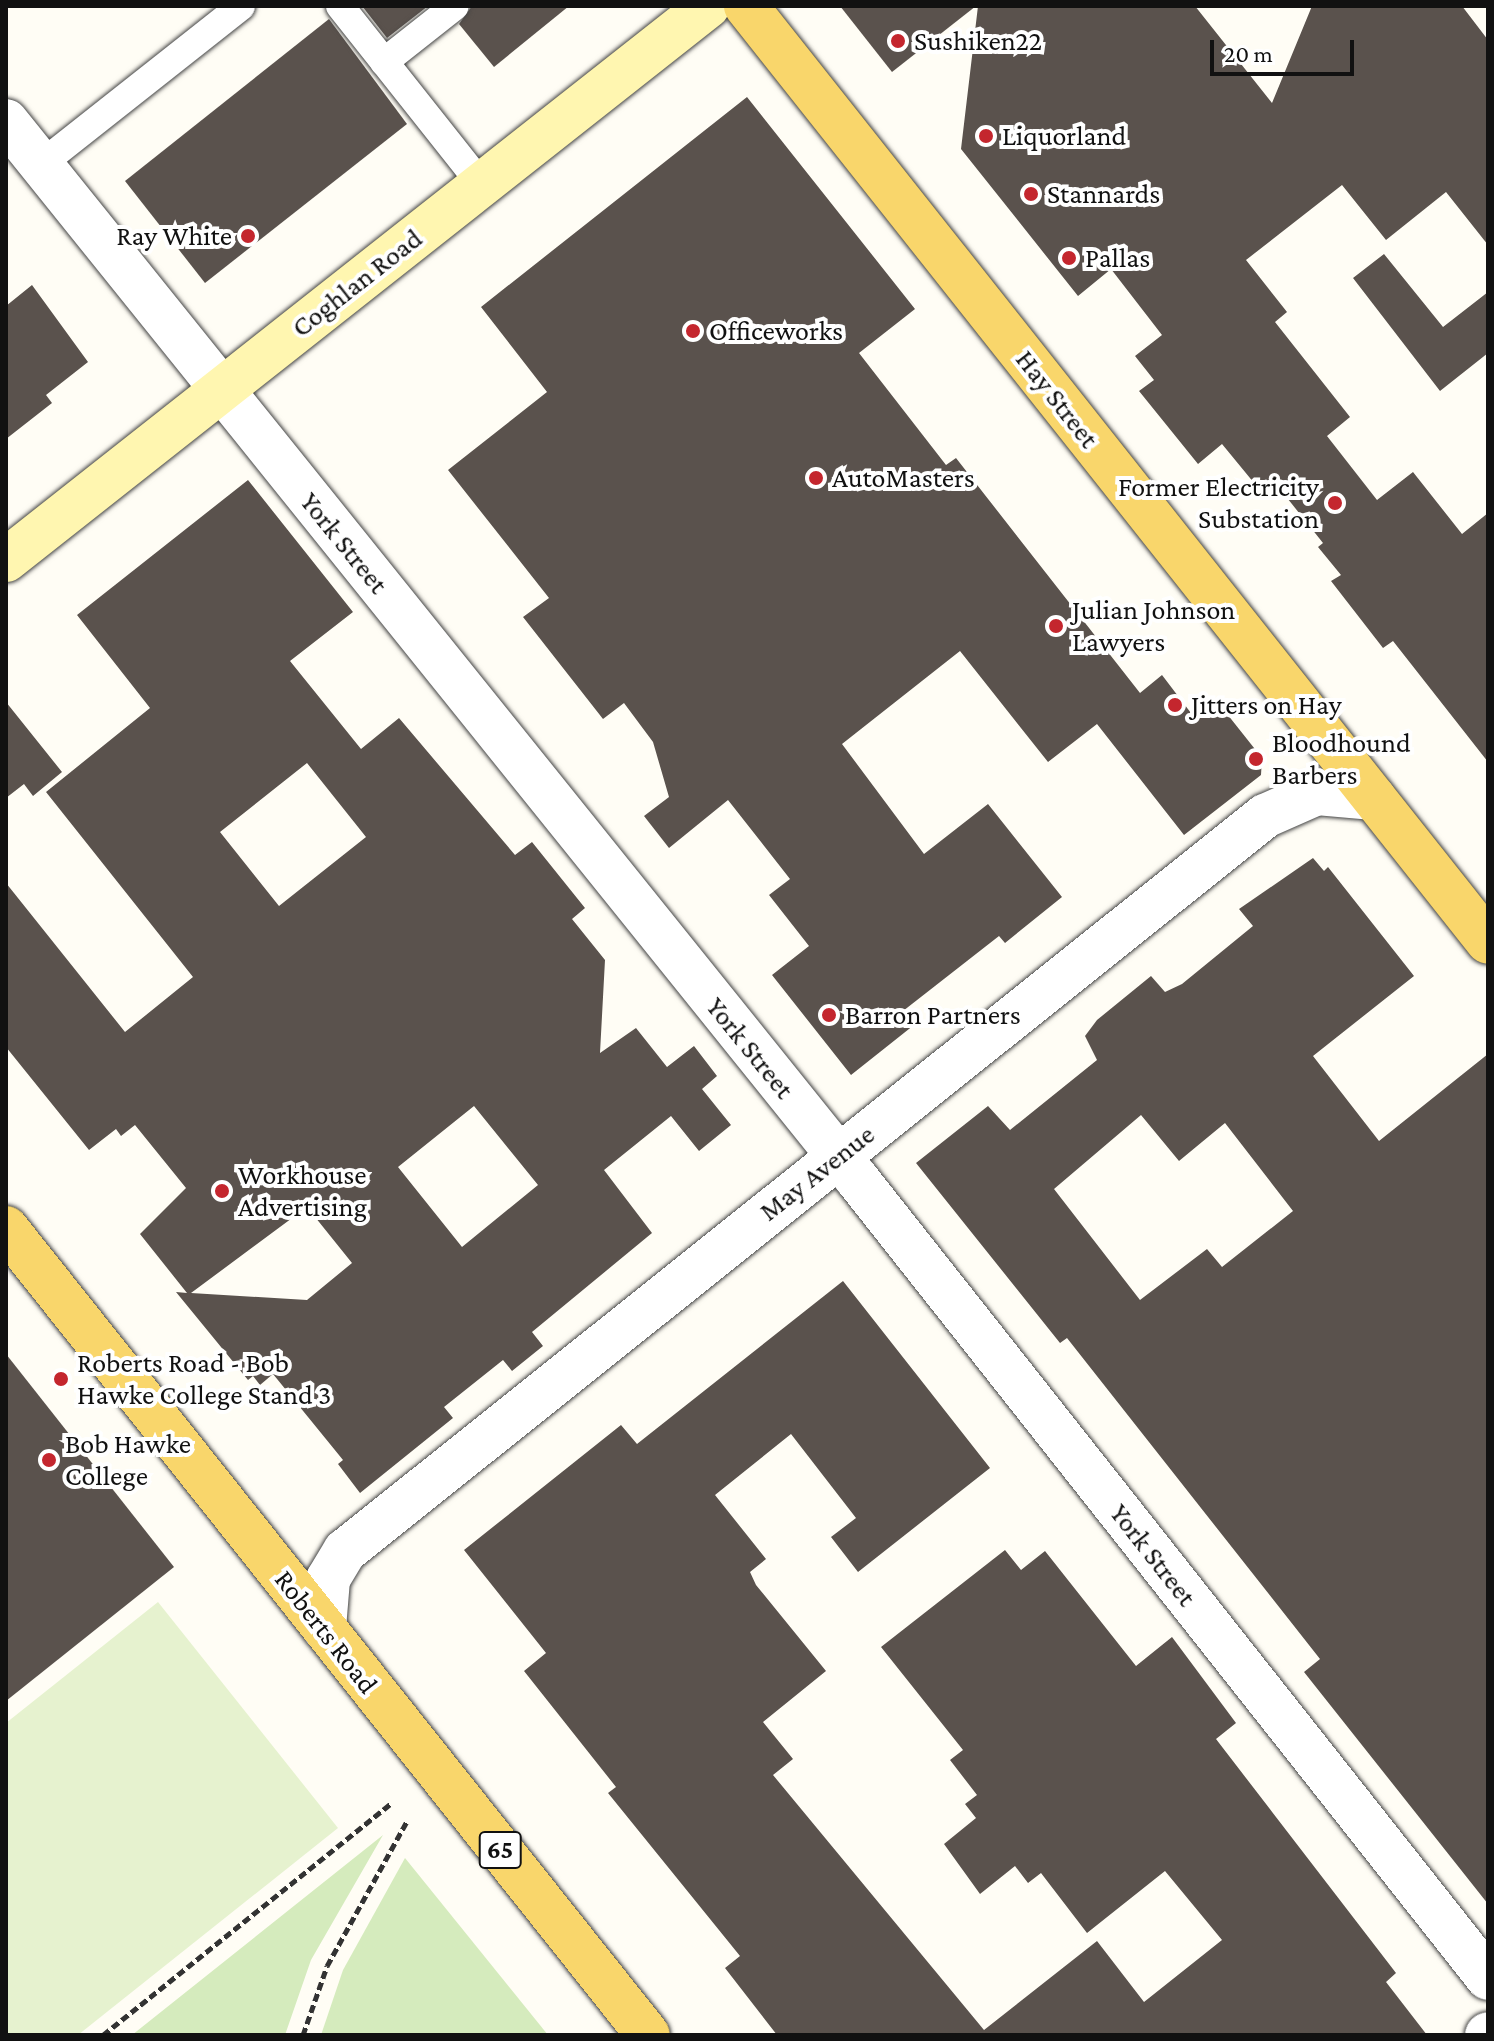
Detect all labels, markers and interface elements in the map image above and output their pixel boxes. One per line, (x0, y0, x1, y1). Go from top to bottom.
place label: Sushiken22 (914, 24, 1042, 58)
scale bar (1214, 24, 1358, 74)
marker: Sushiken22 (889, 32, 907, 50)
text: 20 m (1224, 40, 1273, 67)
place label: Liquorland (1002, 119, 1126, 153)
marker: Liquorland (977, 127, 995, 145)
place label: Stannards (1047, 177, 1160, 211)
marker: Stannards (1022, 185, 1040, 203)
place label: Ray White (116, 219, 232, 253)
street label: Coghlan Road (285, 222, 429, 344)
marker: Ray White (239, 227, 257, 245)
place label: Pallas (1085, 241, 1150, 275)
marker: Pallas (1060, 249, 1078, 267)
place label: Officeworks (709, 314, 843, 348)
marker: Officeworks (684, 322, 702, 340)
street label: Hay Street (1008, 343, 1106, 455)
place label: AutoMasters (832, 461, 975, 495)
marker: AutoMasters (807, 469, 825, 487)
place label: Former Electricity Substation (1118, 470, 1319, 536)
street label: York Street (293, 485, 395, 601)
marker: Former Electricity Substation (1326, 494, 1344, 512)
place label: Julian Johnson Lawyers (1072, 593, 1235, 659)
marker: Julian Johnson Lawyers (1047, 617, 1065, 635)
place label: Jitters on Hay (1191, 688, 1342, 722)
marker: Jitters on Hay (1166, 696, 1184, 714)
place label: Bloodhound Barbers (1272, 726, 1411, 792)
marker: Bloodhound Barbers (1247, 750, 1265, 768)
street label: York Street (699, 990, 801, 1106)
place label: Barron Partners (845, 998, 1021, 1032)
marker: Barron Partners (820, 1006, 838, 1024)
street label: May Avenue (753, 1118, 881, 1228)
place label: Workhouse Advertising (238, 1158, 367, 1224)
marker: Workhouse Advertising (213, 1182, 231, 1200)
place label: Roberts Road - Bob Hawke College Stand 3 (77, 1346, 331, 1412)
marker: Roberts Road - Bob Hawke College Stand 3 (52, 1370, 70, 1388)
place label: Bob Hawke College (65, 1427, 191, 1493)
marker: Bob Hawke College (40, 1451, 58, 1469)
street label: York Street (1103, 1497, 1203, 1613)
street label: Roberts Road (267, 1563, 385, 1701)
road number: 65 (478, 1828, 522, 1872)

